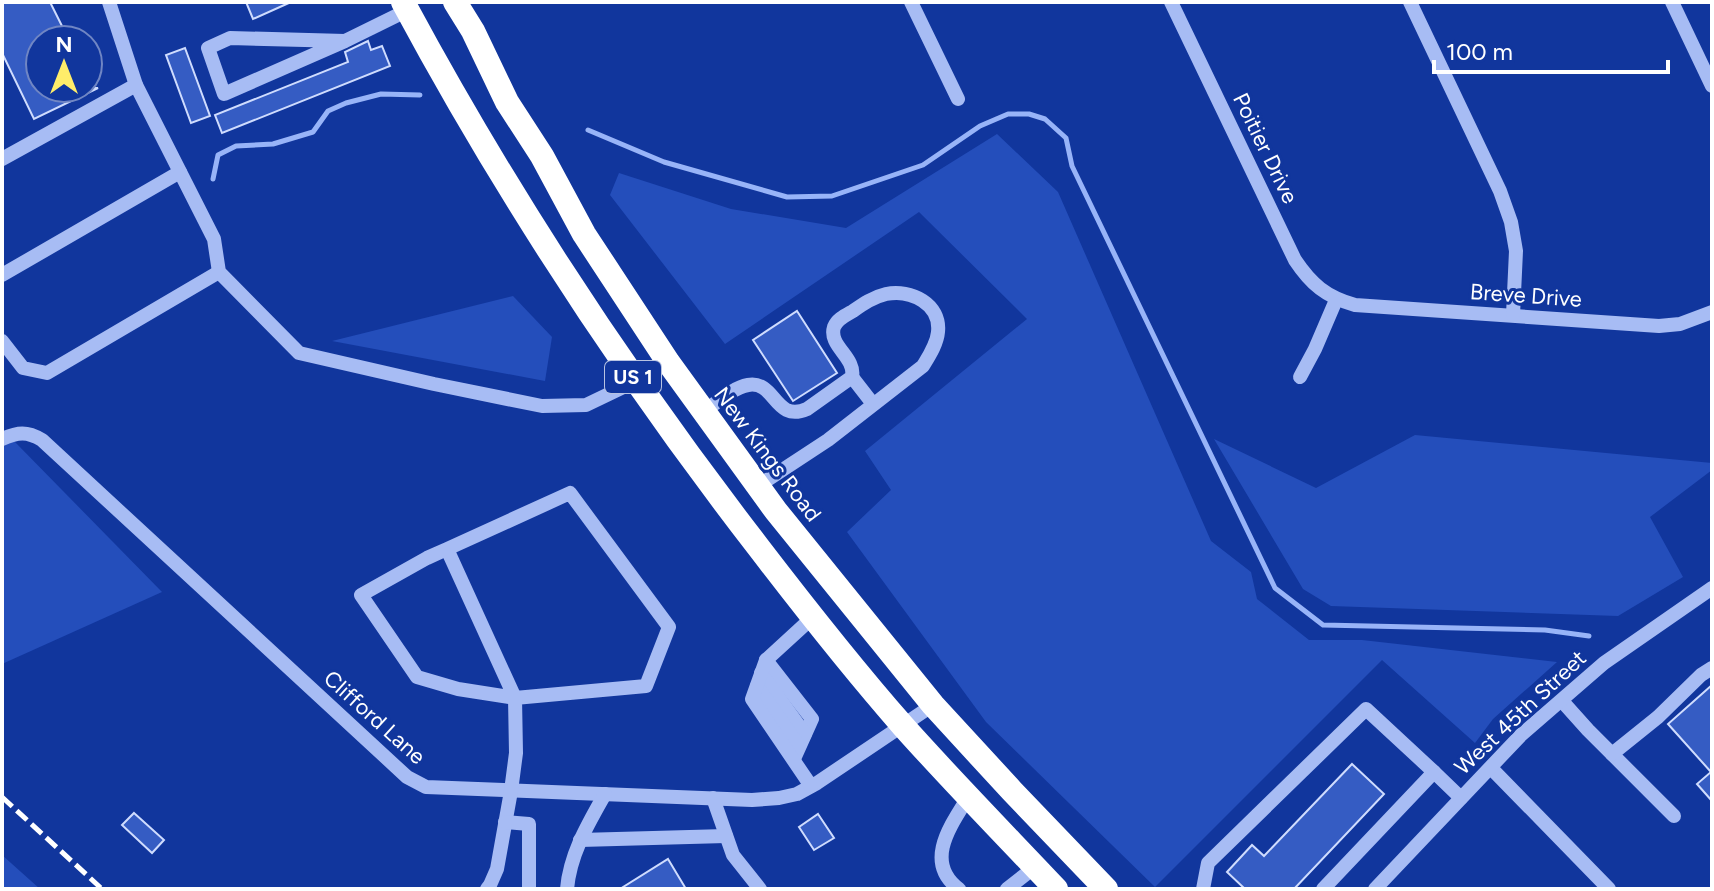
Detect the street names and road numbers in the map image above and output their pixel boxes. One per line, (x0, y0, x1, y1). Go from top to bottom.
street label: Poitier Drive (1227, 89, 1304, 208)
street label: Breve Drive (1469, 278, 1583, 313)
road number: US 1 (605, 361, 661, 393)
street label: New Kings Road (708, 382, 827, 527)
street label: West 45th Street (1449, 644, 1592, 780)
street label: Clifford Lane (318, 665, 431, 770)

